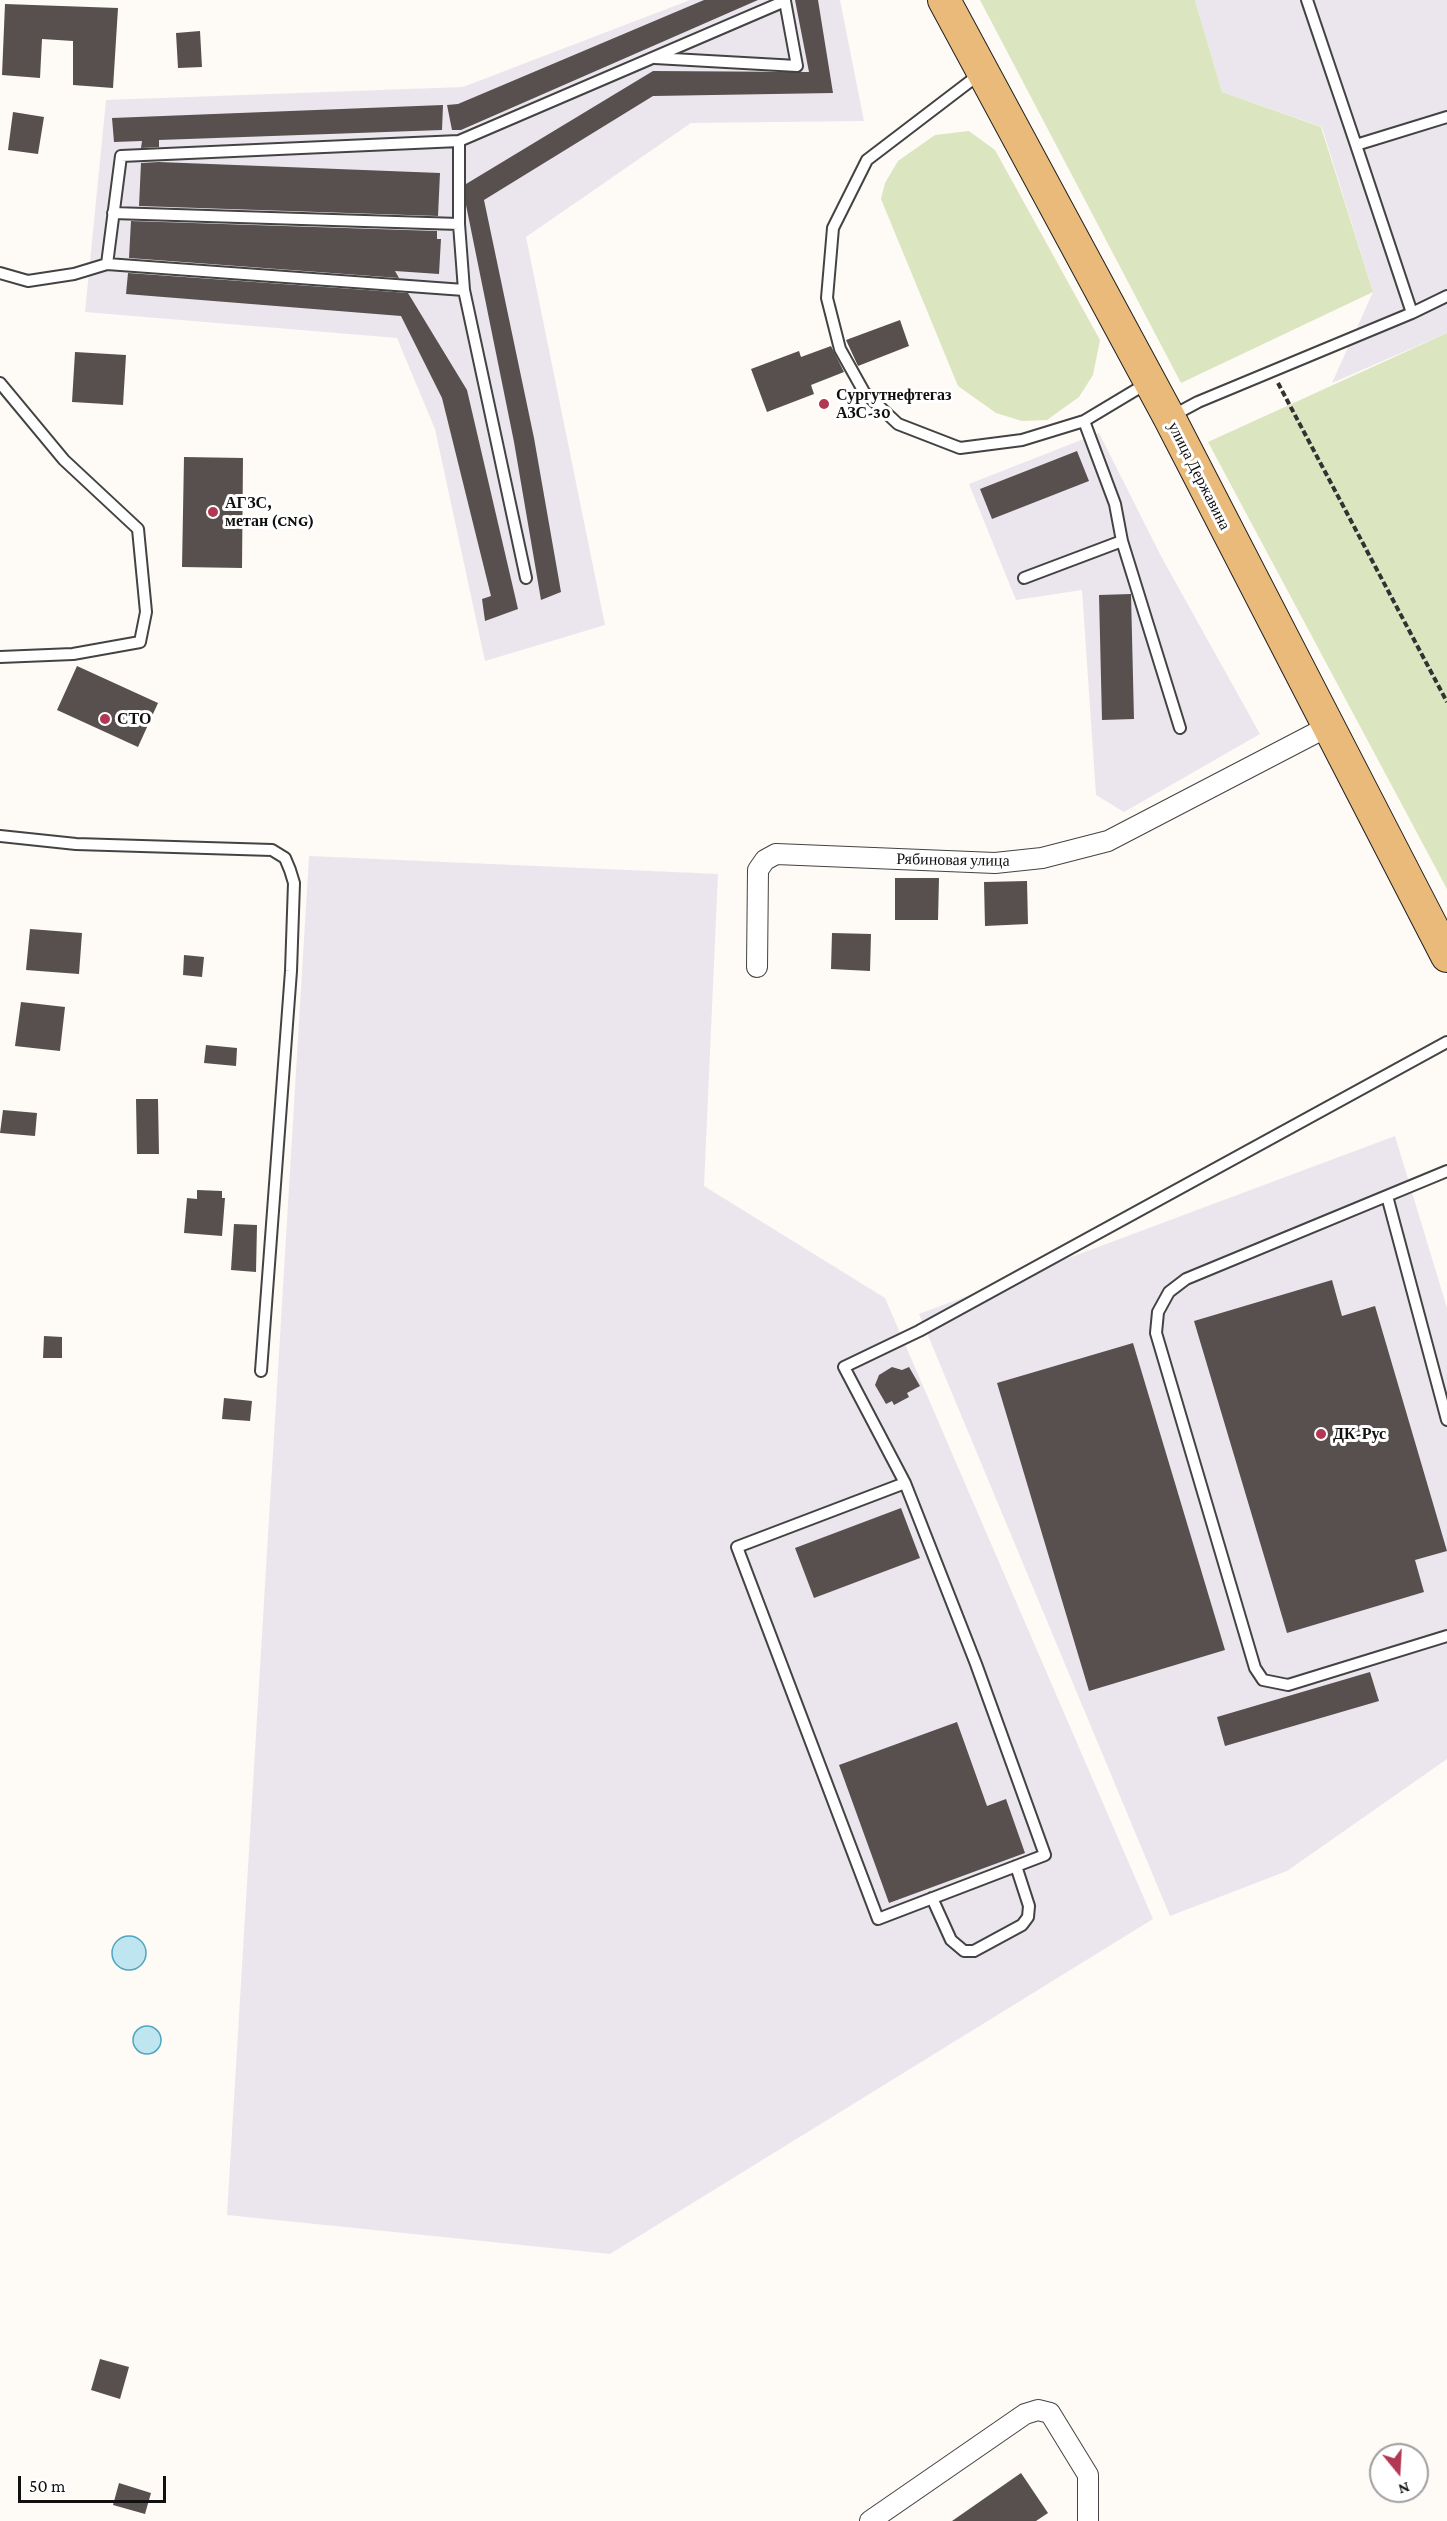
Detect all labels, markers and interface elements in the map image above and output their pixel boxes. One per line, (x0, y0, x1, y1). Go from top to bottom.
place label: Сургутнефтегаз АЗС-30 (836, 385, 951, 423)
marker: Сургутнефтегаз АЗС-30 (817, 397, 831, 411)
street label: улица Державина (1164, 419, 1234, 533)
place label: АГЗС, метан (CNG) (225, 493, 314, 531)
marker: АГЗС, метан (CNG) (206, 505, 220, 519)
place label: СТО (117, 709, 151, 729)
marker: СТО (98, 712, 112, 726)
street label: Рябиновая улица (896, 849, 1010, 871)
place label: ДК-Рус (1333, 1424, 1386, 1444)
marker: ДК-Рус (1314, 1427, 1328, 1441)
north arrow (1369, 2443, 1429, 2503)
scale bar (21, 2464, 170, 2502)
text: 50 m (29, 2476, 66, 2496)
text: N (1396, 2479, 1412, 2498)

